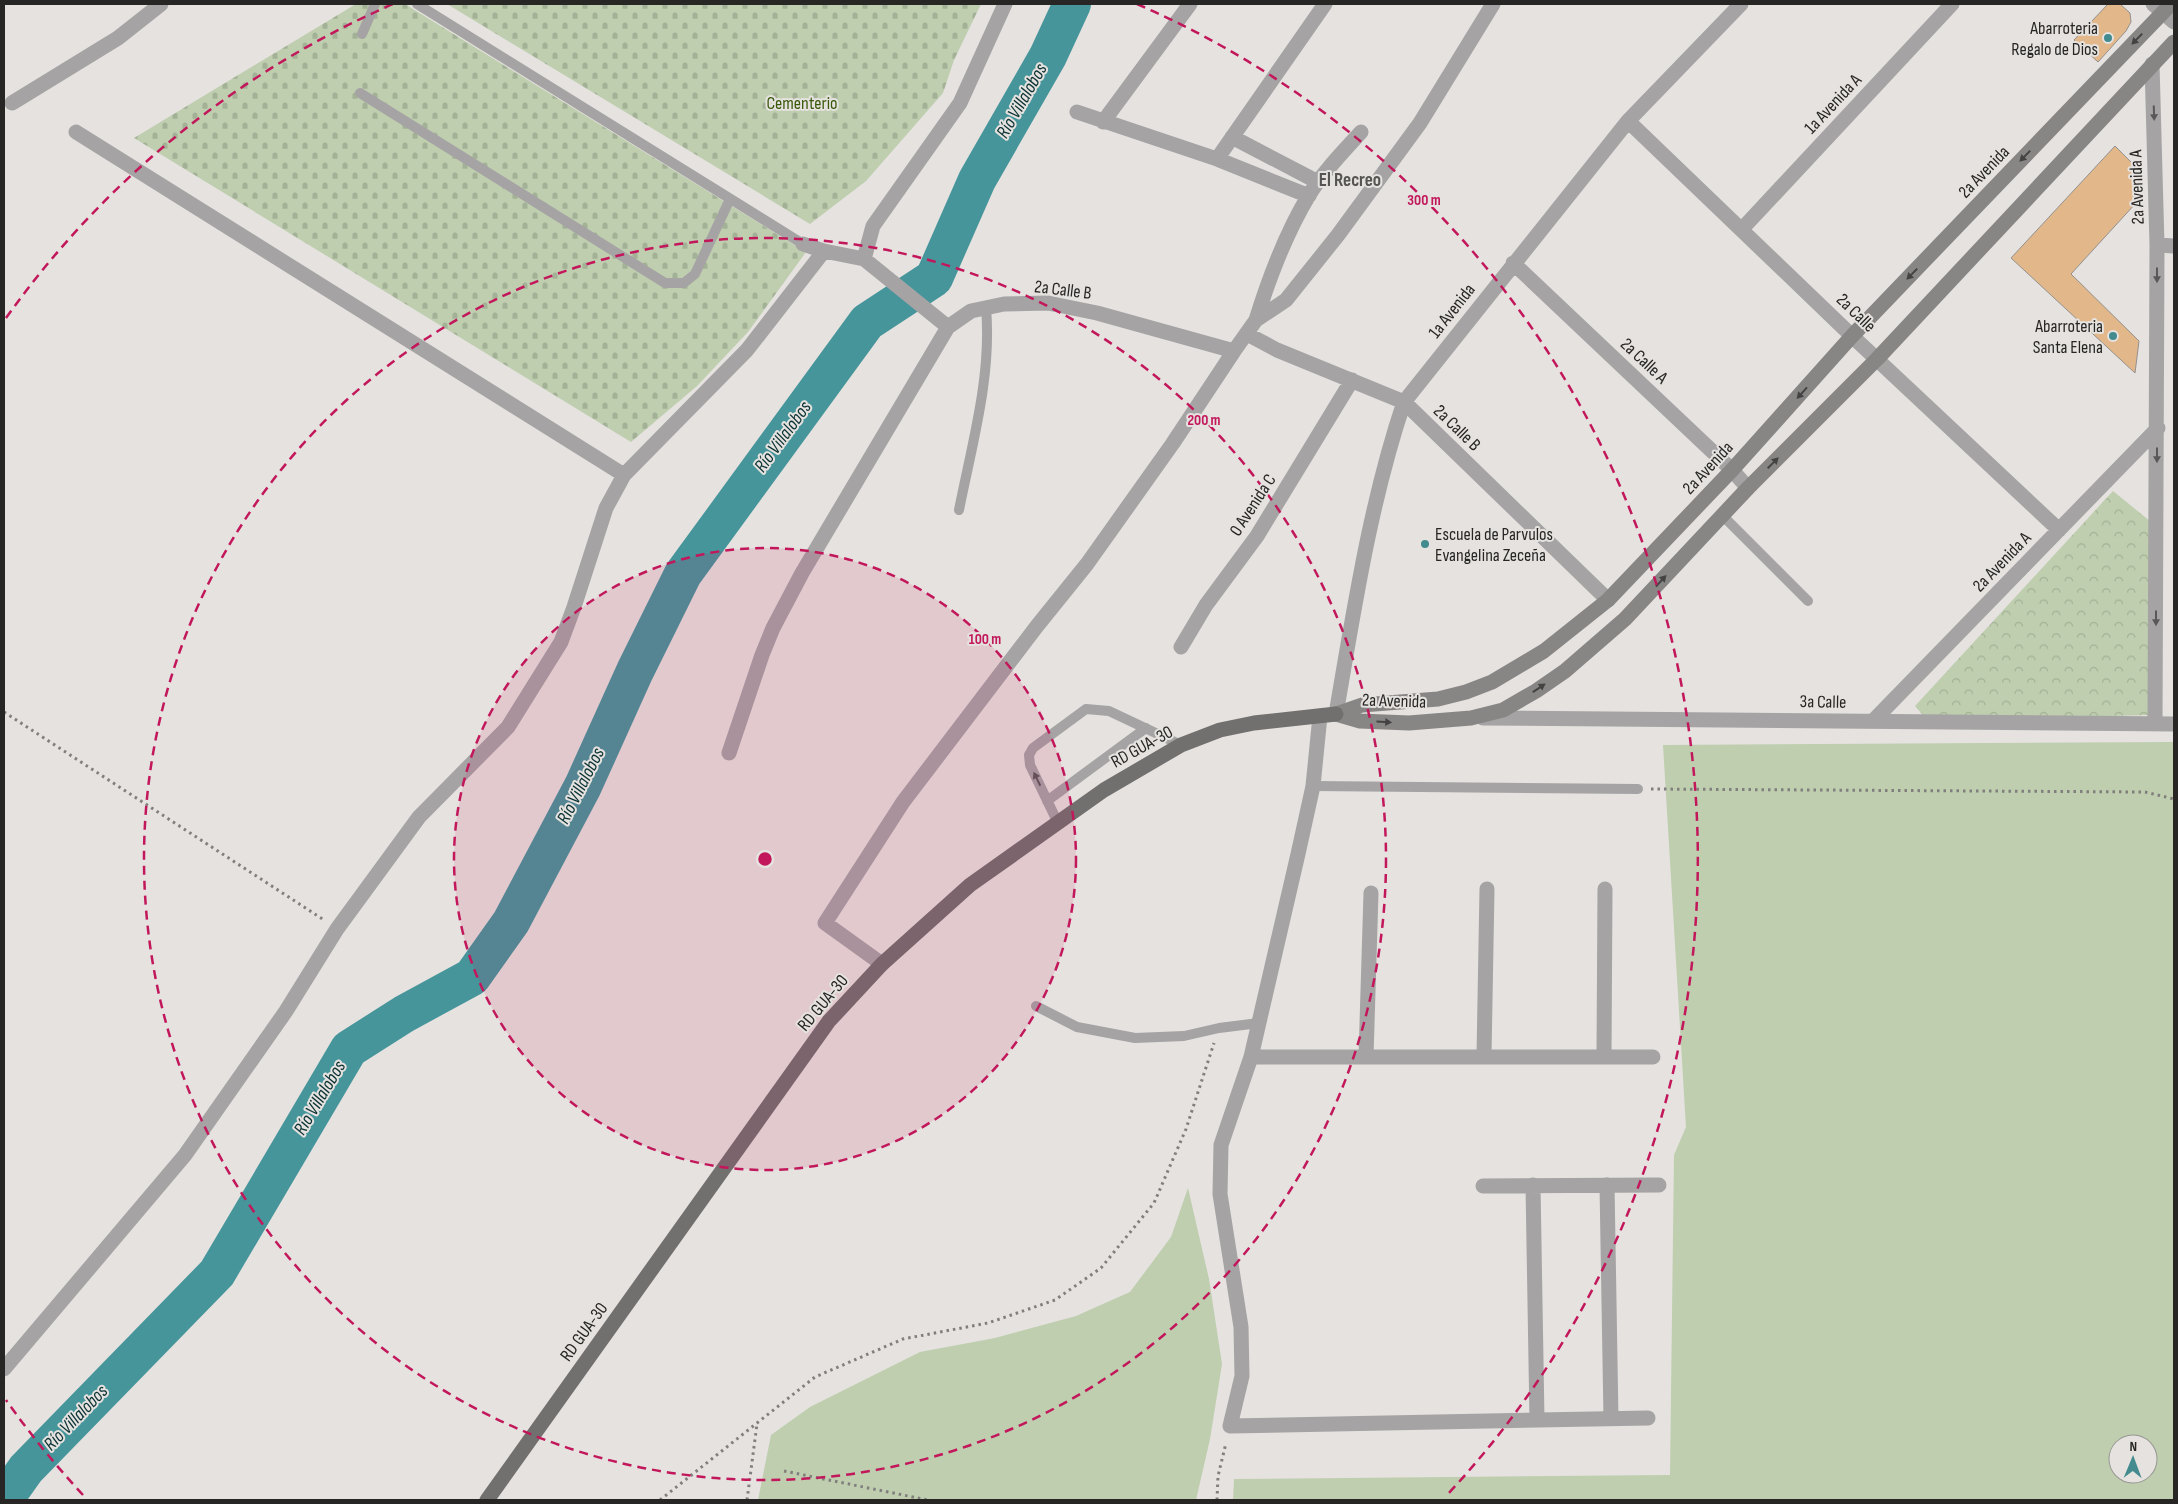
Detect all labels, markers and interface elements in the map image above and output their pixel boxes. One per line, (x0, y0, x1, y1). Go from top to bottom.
place label: Abarroteria Regalo de Dios (2011, 18, 2098, 60)
marker: Abarroteria Regalo de Dios (2102, 32, 2114, 44)
one-way arrow (2131, 33, 2143, 45)
water label: Río Villalobos (991, 59, 1053, 142)
street label: 1a Avenida A (1800, 70, 1866, 138)
park label: Cementerio (767, 93, 838, 114)
one-way arrow (2150, 105, 2158, 121)
street label: 2a Avenida (1954, 142, 2014, 202)
street label: 2a Avenida A (2125, 149, 2149, 225)
one-way arrow (2019, 150, 2031, 162)
district label: El Recreo (1319, 169, 1381, 192)
text: 300 m (1407, 191, 1441, 210)
one-way arrow (1906, 267, 1918, 279)
one-way arrow (2153, 268, 2161, 284)
street label: 2a Calle B (1033, 276, 1093, 304)
street label: 1a Avenida (1424, 280, 1480, 342)
street label: 2a Calle (1832, 289, 1880, 337)
place label: Abarroteria Santa Elena (2033, 316, 2103, 358)
marker: Abarroteria Santa Elena (2107, 330, 2119, 342)
street label: 2a Calle A (1616, 334, 1672, 388)
one-way arrow (1796, 386, 1808, 398)
water label: Río Villalobos (749, 397, 817, 477)
street label: 2a Calle B (1429, 401, 1485, 455)
text: 200 m (1187, 411, 1221, 430)
street label: 2a Avenida (1678, 437, 1738, 499)
one-way arrow (2153, 448, 2161, 464)
one-way arrow (1767, 457, 1779, 469)
street label: 0 Avenida C (1225, 470, 1281, 540)
place label: Escuela de Parvulos Evangelina Zeceña (1435, 524, 1553, 566)
street label: 2a Avenida A (1968, 528, 2036, 596)
marker: Escuela de Parvulos Evangelina Zeceña (1419, 538, 1431, 550)
one-way arrow (1655, 575, 1667, 587)
one-way arrow (2152, 610, 2160, 626)
text: 100 m (969, 630, 1001, 649)
one-way arrow (1533, 683, 1546, 693)
street label: 2a Avenida (1362, 689, 1427, 713)
street label: 3a Calle (1800, 691, 1846, 713)
one-way arrow (1376, 719, 1392, 727)
street label: RD GUA-30 (1107, 721, 1177, 773)
water label: Río Villalobos (552, 744, 610, 828)
one-way arrow (1033, 772, 1041, 786)
centre of rings (756, 850, 774, 868)
street label: RD GUA-30 (793, 970, 853, 1036)
water label: Río Villalobos (289, 1056, 351, 1139)
street label: RD GUA-30 (556, 1299, 612, 1365)
water label: Río Villalobos (39, 1380, 113, 1456)
north arrow (2108, 1434, 2158, 1484)
text: N (2129, 1438, 2137, 1455)

